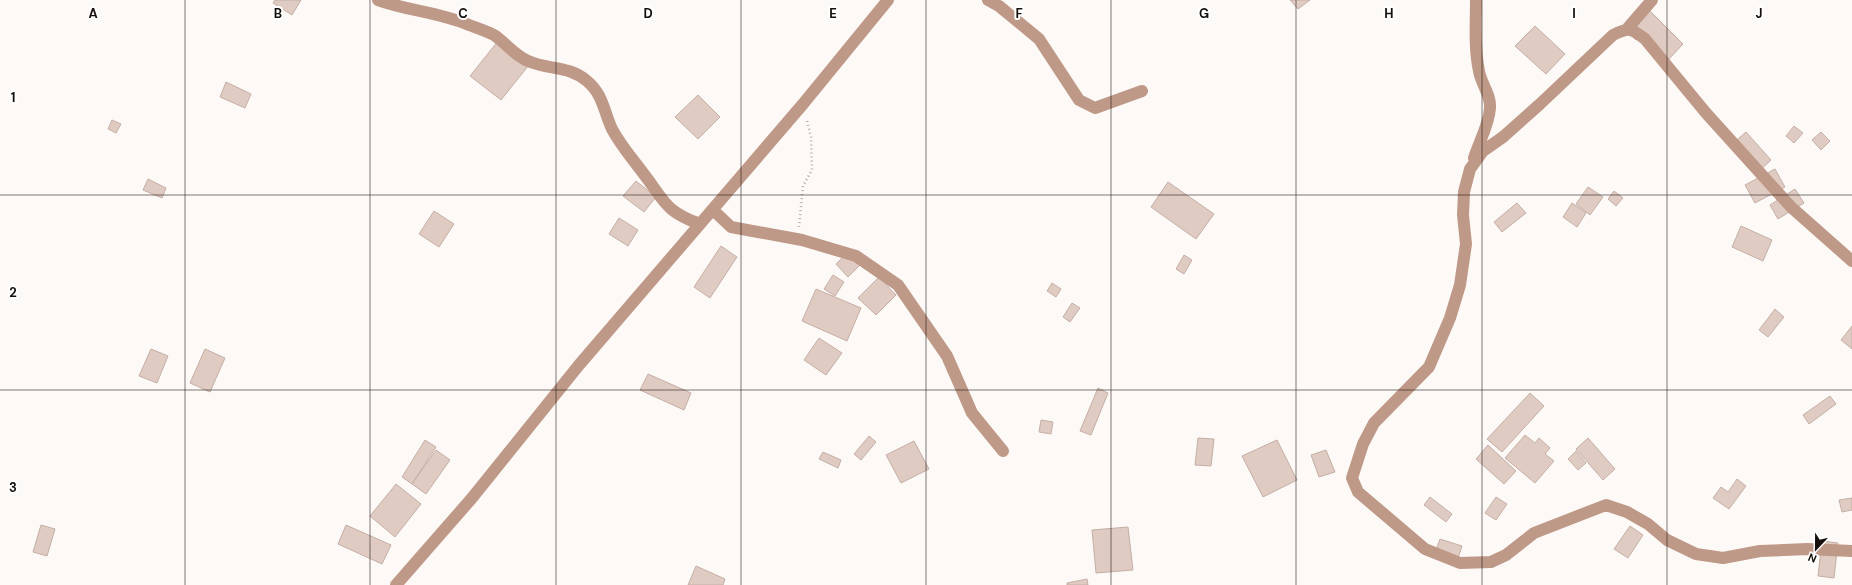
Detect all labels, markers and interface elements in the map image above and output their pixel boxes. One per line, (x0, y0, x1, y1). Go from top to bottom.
text: A (88, 5, 98, 22)
text: B (274, 5, 282, 22)
text: C (458, 5, 468, 22)
text: D (643, 5, 653, 22)
text: E (829, 5, 837, 22)
text: F (1015, 5, 1023, 22)
text: G (1199, 5, 1209, 22)
text: H (1384, 5, 1394, 22)
text: I (1572, 5, 1576, 22)
text: J (1755, 5, 1763, 22)
text: 1 (11, 89, 15, 106)
text: 2 (9, 284, 17, 301)
text: 3 (9, 479, 17, 496)
north arrow (1796, 529, 1836, 569)
text: N (1806, 550, 1819, 566)

